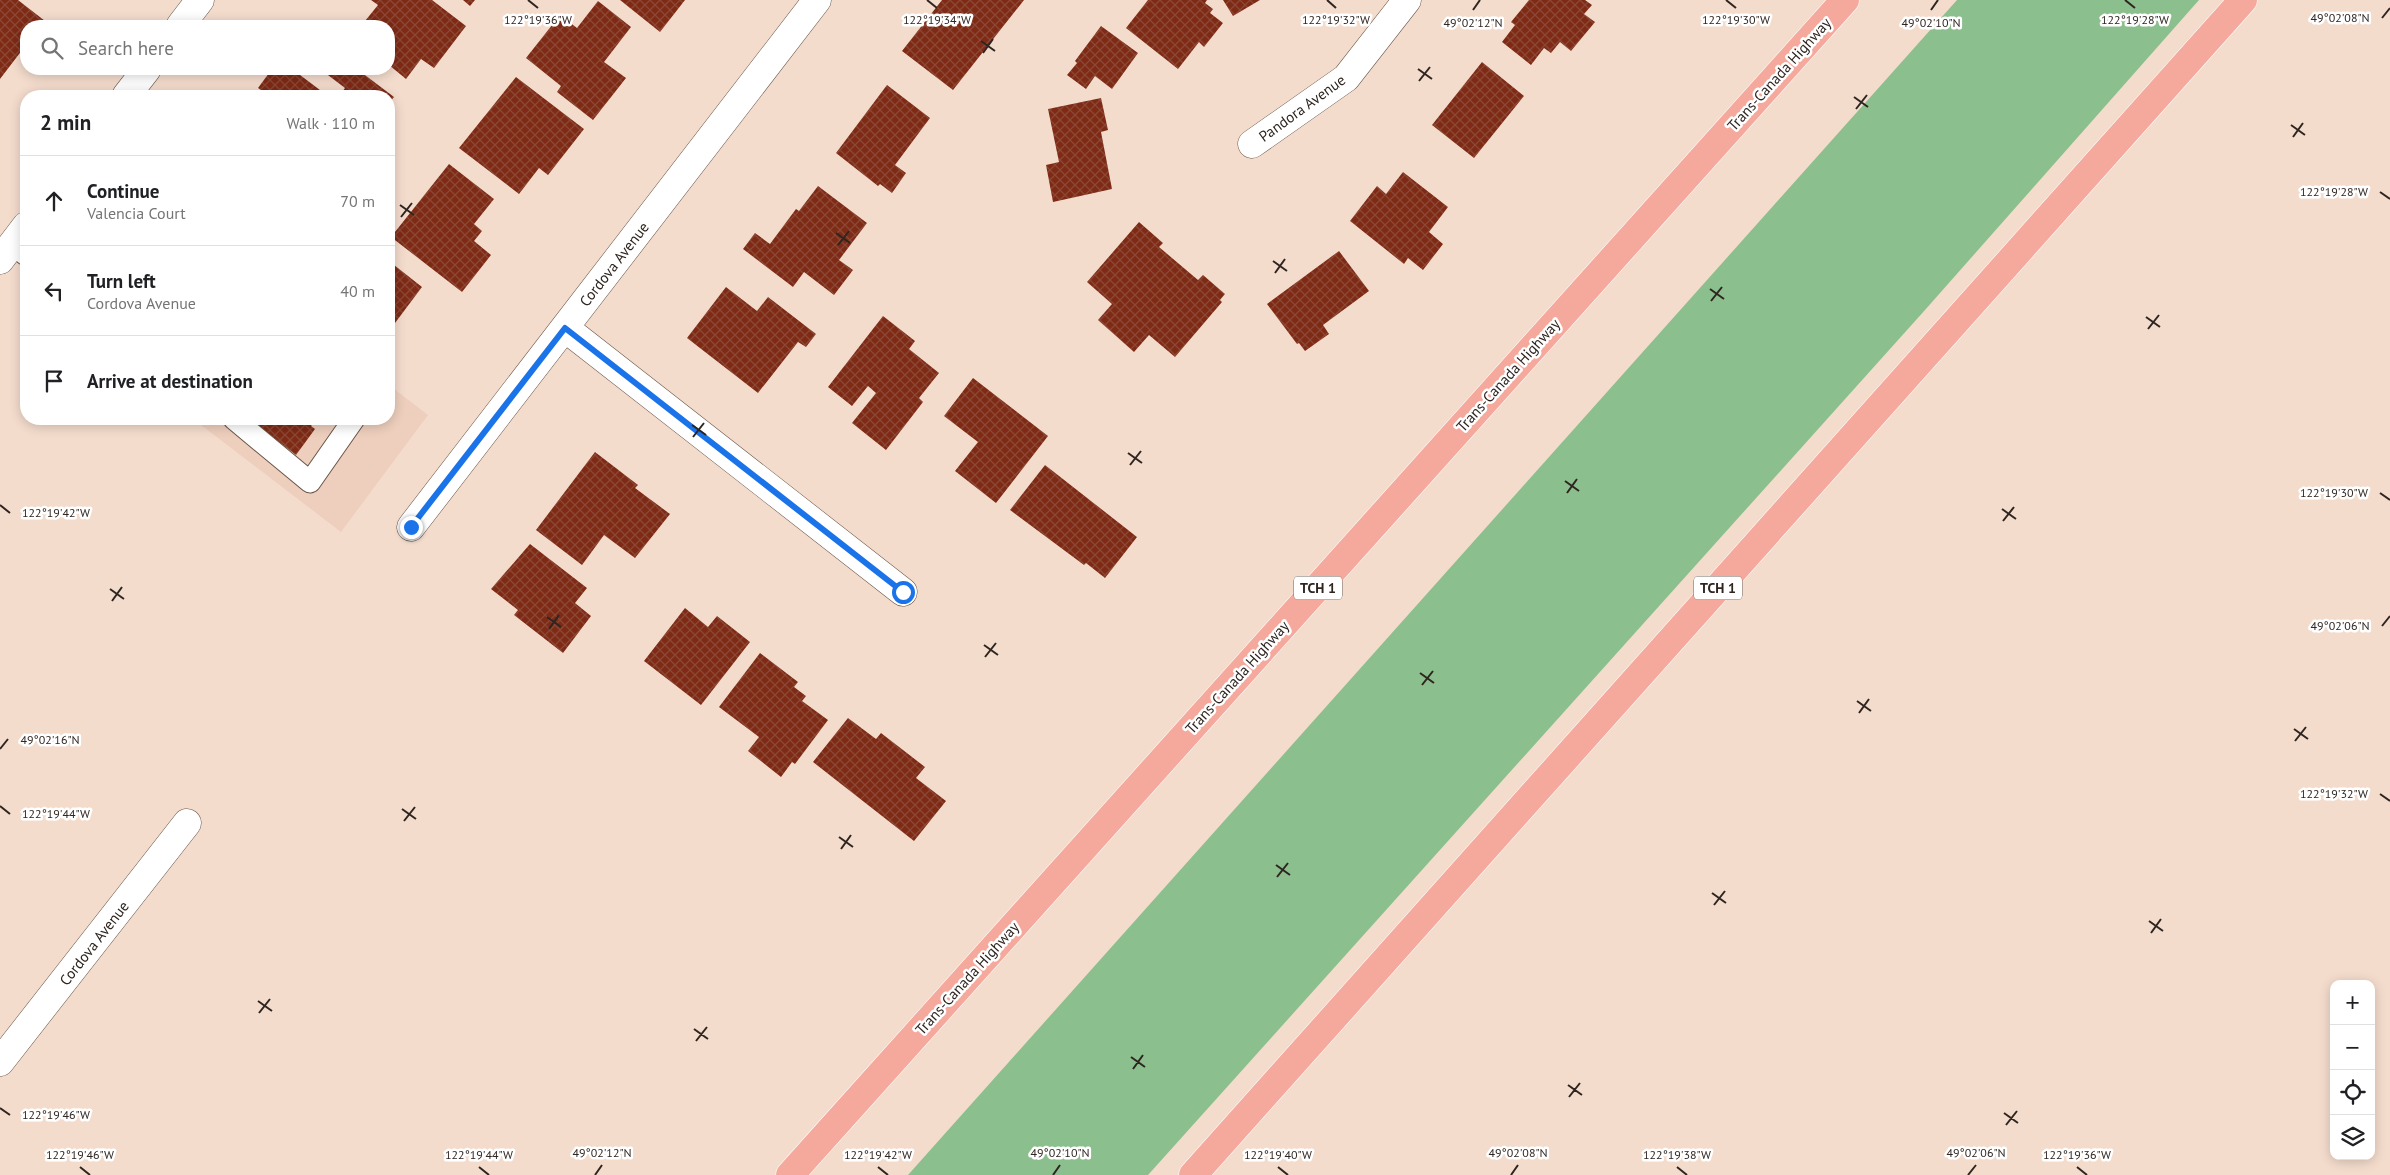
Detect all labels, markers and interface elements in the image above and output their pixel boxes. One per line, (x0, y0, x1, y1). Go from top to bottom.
text: 49°02'08"N (2310, 10, 2370, 25)
text: 122°19'36"W (504, 12, 572, 27)
text: 122°19'34"W (903, 12, 971, 27)
text: 122°19'32"W (1302, 12, 1370, 27)
text: 122°19'30"W (1702, 12, 1770, 27)
text: 122°19'28"W (2101, 12, 2169, 27)
street label: Trans-Canada Highway (1723, 13, 1835, 135)
text: 49°02'12"N (1443, 15, 1503, 30)
text: 49°02'10"N (1901, 15, 1961, 30)
search box (20, 20, 395, 75)
icon: search (38, 34, 66, 62)
text: Search here (78, 36, 174, 60)
street label: Pandora Avenue (1255, 70, 1349, 146)
text: 2 min (40, 109, 91, 136)
text: Walk · 110 m (286, 113, 375, 133)
text: Continue (87, 179, 159, 203)
text: 122°19'28"W (2300, 184, 2368, 199)
icon: ahead (40, 187, 68, 215)
text: 70 m (340, 191, 375, 211)
text: Valencia Court (87, 203, 186, 223)
street label: Cordova Avenue (575, 218, 653, 310)
text: Turn left (87, 269, 156, 293)
icon: left (40, 277, 68, 305)
text: 40 m (340, 281, 375, 301)
text: Cordova Avenue (87, 293, 196, 313)
street label: Trans-Canada Highway (1452, 314, 1564, 436)
icon: arrive (40, 367, 68, 395)
text: Arrive at destination (87, 369, 253, 393)
text: 122°19'30"W (2300, 485, 2368, 500)
text: 122°19'42"W (22, 505, 90, 520)
route end (400, 516, 423, 539)
road number: TCH 1 (1294, 576, 1342, 600)
road number: TCH 1 (1694, 576, 1742, 600)
route start (892, 581, 915, 604)
street label: Trans-Canada Highway (1181, 616, 1293, 738)
text: 49°02'06"N (2310, 618, 2370, 633)
text: 49°02'16"N (20, 732, 80, 747)
text: 122°19'32"W (2300, 786, 2368, 801)
text: 122°19'44"W (22, 806, 90, 821)
street label: Cordova Avenue (55, 897, 133, 989)
street label: Trans-Canada Highway (911, 917, 1023, 1039)
map controls (2330, 980, 2375, 1160)
button: + (2330, 980, 2375, 1025)
button: − (2330, 1025, 2375, 1070)
button: locate (2330, 1070, 2375, 1115)
text: 122°19'46"W (22, 1107, 90, 1122)
button: layers (2330, 1115, 2375, 1160)
text: 49°02'12"N (572, 1145, 632, 1160)
text: 49°02'10"N (1030, 1145, 1090, 1160)
text: 49°02'08"N (1488, 1145, 1548, 1160)
text: 49°02'06"N (1946, 1145, 2006, 1160)
text: 122°19'46"W (46, 1147, 114, 1162)
text: 122°19'44"W (445, 1147, 513, 1162)
text: 122°19'42"W (844, 1147, 912, 1162)
text: 122°19'40"W (1244, 1147, 1312, 1162)
text: 122°19'38"W (1643, 1147, 1711, 1162)
text: 122°19'36"W (2043, 1147, 2111, 1162)

